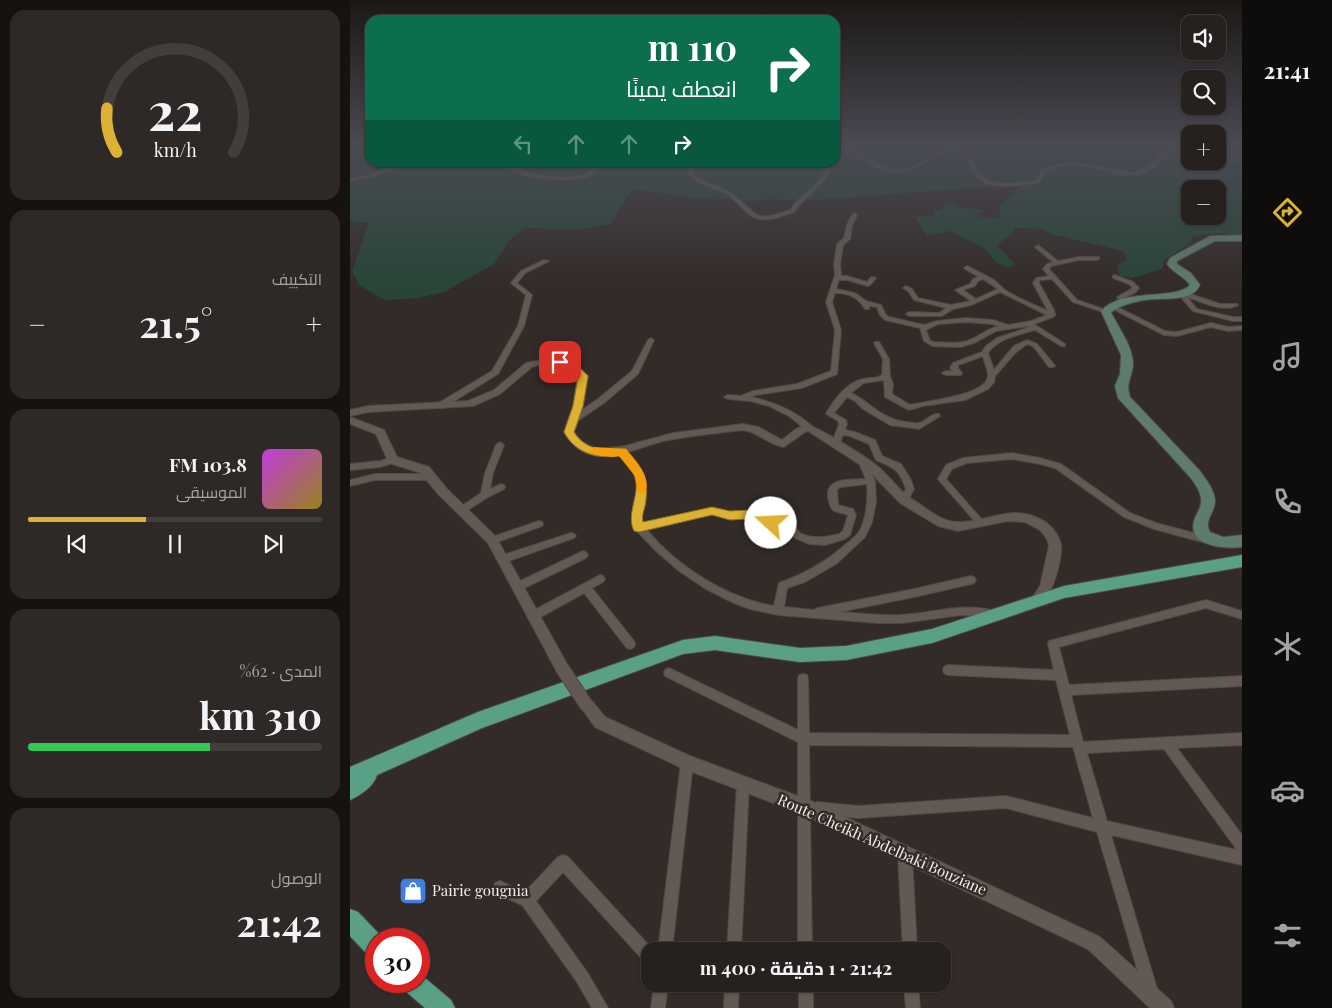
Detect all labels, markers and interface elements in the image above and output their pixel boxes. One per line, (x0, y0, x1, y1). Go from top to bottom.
map controls (1181, 15, 1226, 225)
button: sound (1181, 15, 1226, 60)
text: 110 m (648, 23, 737, 70)
icon: right (755, 35, 820, 100)
text: 21:41 (1264, 55, 1310, 85)
button: search (1181, 70, 1226, 115)
text: انعطف يمينًا (626, 73, 737, 103)
text: 22 (148, 75, 202, 144)
button: + (1181, 125, 1226, 170)
icon: left (509, 130, 537, 158)
icon: ahead (562, 130, 590, 158)
icon: ahead (615, 130, 643, 158)
icon: right (668, 130, 696, 158)
text: km/h (154, 138, 197, 161)
button: − (1181, 180, 1226, 225)
icon: directions (1270, 195, 1305, 230)
text: التكييف (272, 268, 322, 289)
text: 21.5° (139, 297, 212, 348)
text: − (28, 305, 46, 342)
text: + (306, 305, 322, 342)
icon: music (1270, 339, 1305, 374)
pin (539, 341, 581, 383)
icon: arrive (546, 348, 574, 376)
text: 103.8 FM (169, 451, 247, 477)
text: الموسيقى (176, 481, 247, 502)
icon: phone (1270, 484, 1305, 519)
position arrow (744, 496, 796, 548)
icon: previous (63, 530, 91, 558)
icon: pause (161, 530, 189, 558)
icon: next (259, 530, 287, 558)
icon: climate (1270, 629, 1305, 664)
text: المدى · 62% (240, 660, 322, 681)
text: 310 km (199, 689, 322, 740)
icon: car (1270, 773, 1305, 808)
street label: Route Cheikh Abdelbaki Bouziane (775, 789, 990, 899)
text: الوصول (271, 867, 322, 888)
shop icon: Pairie gougnia (398, 876, 428, 906)
place label: Pairie gougnia (432, 880, 529, 900)
text: 21:42 (237, 896, 322, 947)
icon: filters (1270, 918, 1305, 953)
speed limit sign: 30 (365, 928, 430, 993)
text: 21:42 · 1 دقيقة · 400 m (700, 954, 892, 980)

